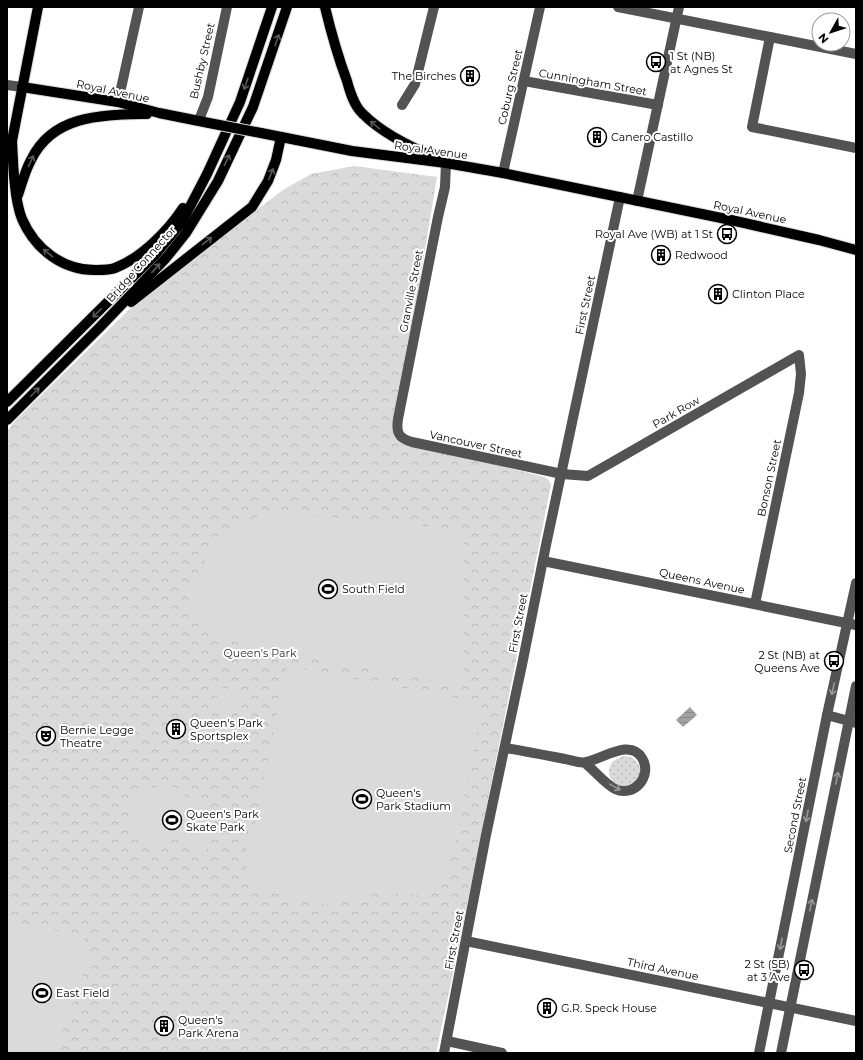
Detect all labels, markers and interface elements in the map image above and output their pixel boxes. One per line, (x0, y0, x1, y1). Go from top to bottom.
north arrow (811, 12, 851, 52)
street label: Bushby Street (186, 21, 218, 101)
text: N (815, 30, 831, 46)
one-way arrow (273, 35, 281, 47)
street label: Coburg Street (494, 47, 526, 126)
place label: 1 St (NB) at Agnes St (670, 49, 733, 76)
bus stop icon: 1 St (NB) at Agnes St (645, 51, 667, 73)
building icon: The Birches (459, 65, 481, 87)
street label: Cunningham Street (538, 66, 649, 98)
place label: The Birches (392, 69, 457, 83)
street label: Royal Avenue (75, 76, 151, 106)
one-way arrow (242, 78, 250, 90)
one-way arrow (370, 120, 381, 129)
building icon: Canero Castillo (586, 126, 608, 148)
place label: Canero Castillo (611, 130, 693, 144)
street label: Royal Avenue (393, 138, 469, 162)
one-way arrow (28, 155, 35, 167)
one-way arrow (224, 155, 231, 167)
one-way arrow (268, 168, 275, 180)
street label: Royal Avenue (712, 197, 788, 227)
street label: Bridge Connector (103, 223, 179, 305)
bus stop icon: Royal Ave (WB) at 1 St (716, 223, 738, 245)
place label: Royal Ave (WB) at 1 St (595, 227, 714, 241)
one-way arrow (202, 237, 213, 246)
building icon: Redwood (650, 244, 672, 266)
street label: Granville Street (396, 248, 426, 334)
place label: Redwood (675, 248, 728, 262)
one-way arrow (43, 249, 54, 258)
one-way arrow (151, 263, 160, 273)
street label: First Street (572, 274, 598, 336)
building icon: Clinton Place (707, 283, 729, 305)
place label: Clinton Place (732, 287, 805, 301)
one-way arrow (92, 308, 101, 318)
one-way arrow (30, 387, 39, 397)
street label: Park Row (650, 393, 702, 431)
street label: Vancouver Street (428, 427, 524, 461)
street label: Bonson Street (754, 438, 784, 518)
street label: Queens Avenue (658, 565, 746, 597)
sports icon: South Field (317, 578, 339, 600)
place label: South Field (342, 582, 405, 596)
street label: First Street (505, 592, 531, 654)
park label: Queen's Park (224, 646, 297, 660)
place label: 2 St (NB) at Queens Ave (754, 648, 821, 675)
bus stop icon: 2 St (NB) at Queens Ave (823, 650, 845, 672)
one-way arrow (828, 682, 836, 695)
place label: Queen's Park Sportsplex (190, 716, 263, 743)
building icon: Queen's Park Sportsplex (165, 718, 187, 740)
place label: Bernie Legge Theatre (60, 723, 134, 750)
theatre icon: Bernie Legge Theatre (35, 725, 57, 747)
one-way arrow (834, 772, 842, 785)
street label: Second Street (781, 775, 809, 854)
one-way arrow (609, 784, 621, 792)
place label: Queen's Park Stadium (376, 786, 451, 813)
sports icon: Queen's Park Stadium (351, 788, 373, 810)
place label: Queen's Park Skate Park (186, 807, 259, 834)
sports icon: Queen's Park Skate Park (161, 809, 183, 831)
one-way arrow (802, 809, 810, 822)
one-way arrow (807, 899, 815, 912)
street label: First Street (441, 909, 467, 971)
one-way arrow (777, 937, 785, 950)
street label: Third Avenue (626, 955, 700, 983)
place label: 2 St (SB) at 3 Ave (744, 957, 790, 984)
bus stop icon: 2 St (SB) at 3 Ave (793, 959, 815, 981)
sports icon: East Field (31, 982, 53, 1004)
place label: East Field (56, 986, 109, 1000)
building icon: G.R. Speck House (536, 997, 558, 1019)
place label: G.R. Speck House (561, 1001, 657, 1015)
place label: Queen's Park Arena (178, 1013, 239, 1040)
building icon: Queen's Park Arena (153, 1015, 175, 1037)

